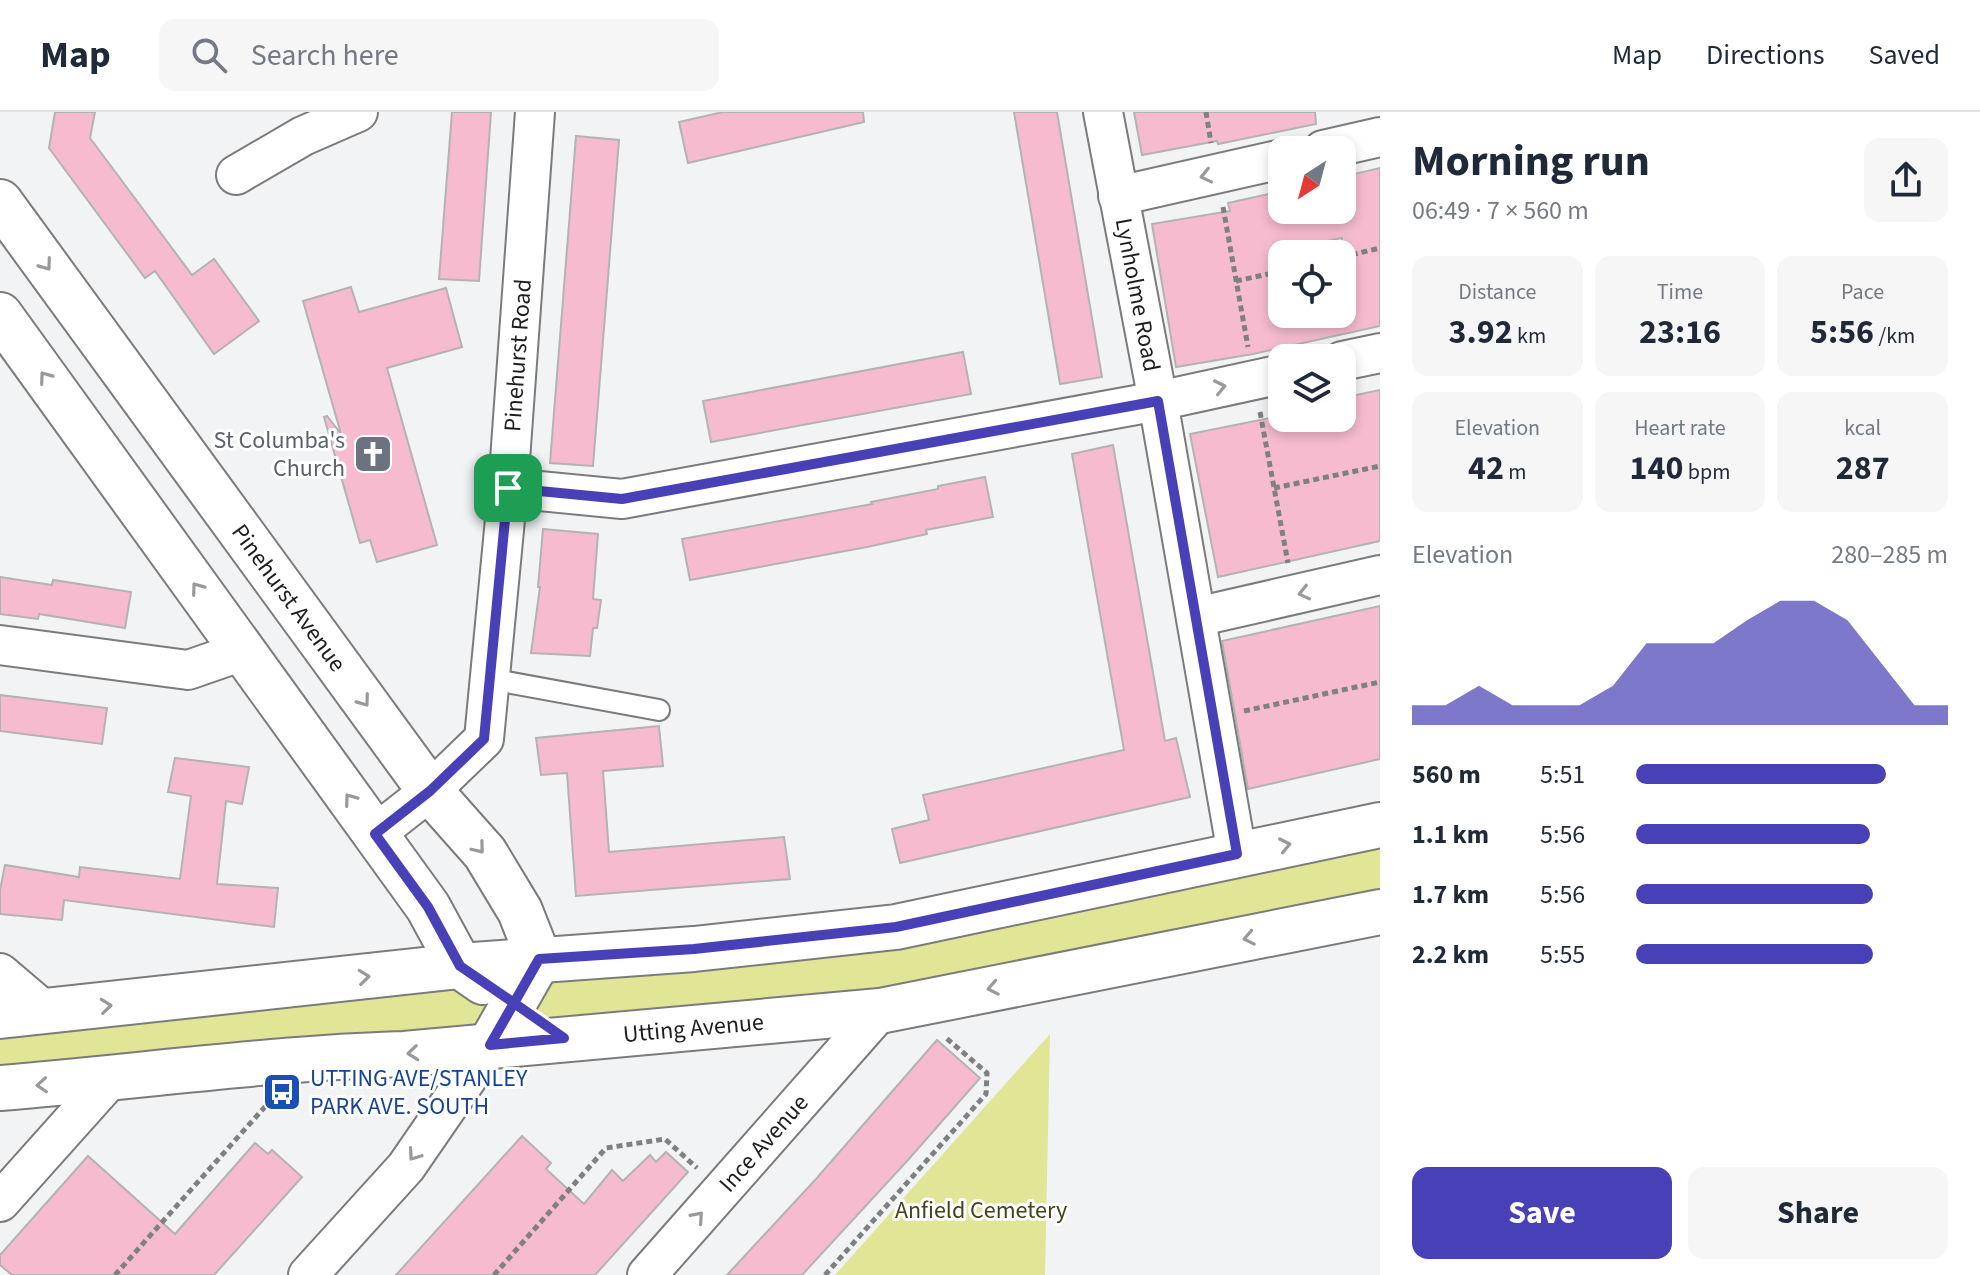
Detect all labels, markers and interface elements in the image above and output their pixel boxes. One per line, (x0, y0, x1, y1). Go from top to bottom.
search box (159, 19, 719, 91)
text: Map (40, 28, 111, 82)
icon: search (187, 33, 231, 77)
text: Search here (251, 34, 399, 77)
text: Map (1612, 35, 1662, 75)
text: Directions (1706, 35, 1825, 75)
text: Saved (1869, 35, 1940, 75)
text: Morning run (1412, 130, 1650, 193)
north arrow (1268, 136, 1356, 224)
map controls (1268, 136, 1356, 432)
button: share (1864, 138, 1948, 222)
one-way arrow (1200, 167, 1213, 184)
text: 06:49 · 7 × 560 m (1412, 192, 1589, 229)
street label: Lynholme Road (1106, 215, 1169, 374)
button: locate (1268, 240, 1356, 328)
one-way arrow (36, 256, 51, 270)
text: Distance (1458, 276, 1536, 308)
text: Time (1657, 276, 1703, 308)
text: Pace (1841, 276, 1884, 308)
street label: Pinehurst Road (495, 278, 541, 433)
text: 3.92 (1449, 308, 1513, 357)
text: 23:16 (1639, 308, 1721, 357)
text: 5:56 (1810, 308, 1874, 357)
text: km (1513, 320, 1546, 352)
text: /km (1874, 320, 1915, 352)
button: layers (1268, 344, 1356, 432)
one-way arrow (40, 372, 55, 386)
one-way arrow (1213, 379, 1226, 396)
text: Elevation (1454, 412, 1540, 444)
text: Heart rate (1634, 412, 1726, 444)
text: kcal (1844, 412, 1881, 444)
place label: St Columba's Church (213, 423, 345, 486)
church icon: St Columba's Church (352, 433, 394, 475)
text: 42 (1468, 444, 1504, 493)
text: 140 (1630, 444, 1683, 493)
text: 287 (1836, 444, 1890, 493)
pin (474, 454, 542, 522)
text: m (1504, 456, 1527, 488)
text: bpm (1683, 456, 1730, 488)
icon: arrive (486, 466, 530, 510)
street label: Pinehurst Avenue (223, 517, 354, 679)
text: Elevation (1412, 536, 1513, 573)
text: 280–285 m (1831, 536, 1948, 573)
one-way arrow (193, 582, 207, 597)
one-way arrow (1298, 584, 1312, 601)
one-way arrow (354, 692, 369, 707)
text: 560 m (1412, 756, 1481, 793)
text: 5:51 (1540, 756, 1585, 793)
one-way arrow (345, 793, 360, 807)
text: 1.1 km (1412, 816, 1489, 853)
text: 5:56 (1540, 816, 1585, 853)
one-way arrow (1278, 837, 1291, 854)
one-way arrow (469, 839, 484, 853)
text: 1.7 km (1412, 876, 1489, 913)
text: 5:56 (1540, 876, 1585, 913)
one-way arrow (1242, 929, 1255, 946)
text: 2.2 km (1412, 936, 1489, 973)
text: 5:55 (1540, 936, 1585, 973)
one-way arrow (358, 968, 371, 985)
one-way arrow (987, 979, 1001, 996)
one-way arrow (99, 998, 112, 1015)
street label: Utting Avenue (621, 1005, 765, 1052)
one-way arrow (406, 1045, 419, 1062)
place label: UTTING AVE/STANLEY PARK AVE. SOUTH (310, 1061, 528, 1124)
bus stop icon: UTTING AVE/STANLEY PARK AVE. SOUTH (261, 1071, 303, 1113)
one-way arrow (35, 1076, 48, 1093)
street label: Ince Avenue (711, 1087, 817, 1200)
one-way arrow (409, 1146, 424, 1160)
button: Save (1412, 1167, 1672, 1259)
button: Share (1688, 1167, 1948, 1259)
park label: Anfield Cemetery (895, 1193, 1067, 1228)
one-way arrow (689, 1211, 703, 1226)

